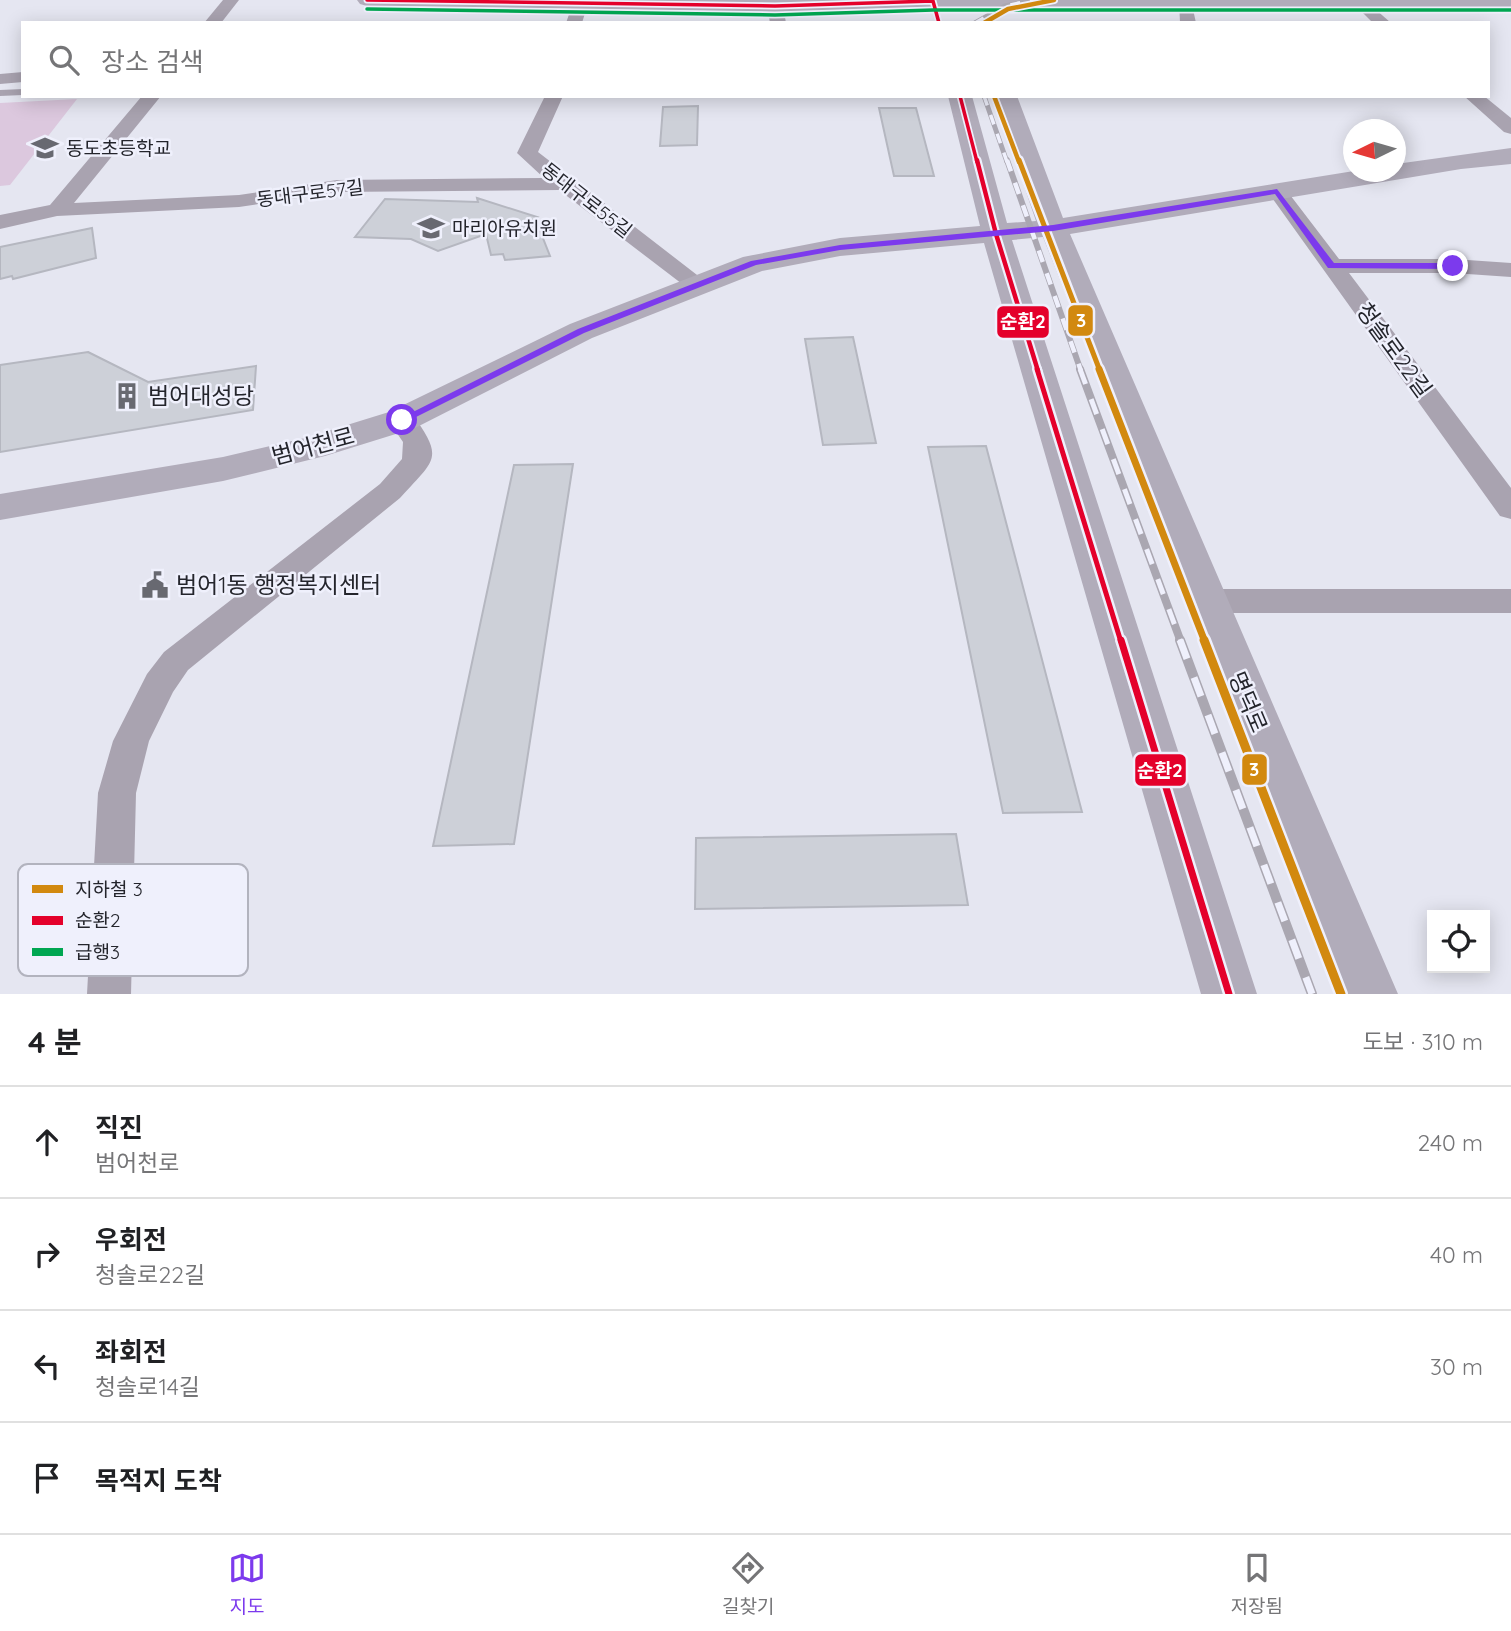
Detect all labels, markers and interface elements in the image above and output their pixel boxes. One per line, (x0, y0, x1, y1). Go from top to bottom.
search box (21, 21, 1490, 98)
icon: search (45, 41, 83, 79)
text: 장소 검색 (101, 45, 204, 78)
north arrow (1343, 119, 1406, 182)
school or university icon: 동도초등학교 (30, 133, 60, 163)
place label: 동도초등학교 (66, 136, 171, 160)
street label: 동대구로55길 (537, 157, 637, 243)
street label: 동대구로57길 (255, 175, 365, 211)
school or university icon: 마리아유치원 (416, 213, 446, 243)
place label: 마리아유치원 (452, 216, 557, 240)
route end (1437, 250, 1468, 281)
street label: 청솔로22길 (1350, 297, 1439, 403)
line badge: 3 (1067, 304, 1094, 337)
line badge: 순환2 (996, 305, 1050, 339)
text: 3 (1076, 308, 1086, 332)
text: 순환2 (1000, 309, 1046, 333)
building icon: 범어대성당 (112, 381, 142, 411)
place label: 범어대성당 (148, 381, 254, 410)
route start (386, 404, 417, 435)
street label: 범어천로 (268, 421, 358, 470)
public building icon: 범어1동 행정복지센터 (140, 570, 170, 600)
place label: 범어1동 행정복지센터 (176, 570, 381, 599)
street label: 명덕로 (1223, 667, 1274, 737)
line badge: 순환2 (1134, 753, 1187, 787)
line badge: 3 (1241, 753, 1268, 786)
text: 3 (1249, 757, 1259, 781)
text: 순환2 (1137, 758, 1183, 782)
legend (18, 864, 248, 976)
text: 지하철 3 (75, 877, 143, 901)
text: 순환2 (75, 908, 121, 932)
map controls (1427, 910, 1490, 973)
button: locate (1427, 910, 1490, 973)
text: 급행3 (75, 940, 120, 964)
text: 4 분 (28, 1023, 82, 1061)
text: 도보 · 310 m (1362, 1027, 1483, 1056)
text: 직진 (95, 1111, 143, 1144)
icon: ahead (28, 1123, 66, 1161)
text: 240 m (1418, 1128, 1483, 1157)
text: 범어천로 (95, 1148, 180, 1177)
text: 우회전 (95, 1223, 167, 1256)
icon: right (28, 1235, 66, 1273)
text: 40 m (1430, 1240, 1483, 1269)
text: 청솔로22길 (95, 1260, 205, 1289)
text: 좌회전 (95, 1335, 167, 1368)
icon: left (28, 1347, 66, 1385)
text: 30 m (1430, 1352, 1483, 1381)
text: 청솔로14길 (95, 1372, 200, 1401)
icon: arrive (28, 1459, 66, 1497)
text: 목적지 도착 (95, 1464, 222, 1497)
tab: 지도 (228, 1549, 266, 1618)
tab: 길찾기 (722, 1549, 775, 1618)
tab: 저장됨 (1231, 1549, 1283, 1618)

